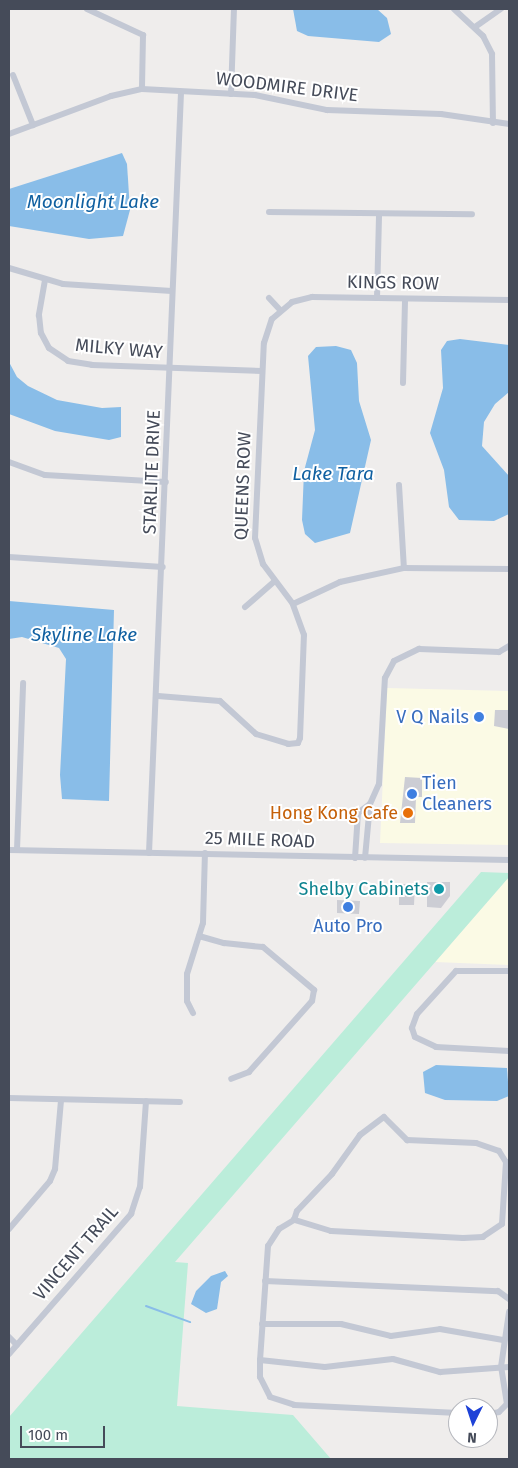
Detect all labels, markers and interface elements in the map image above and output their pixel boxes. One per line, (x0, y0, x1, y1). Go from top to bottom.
street label: WOODMIRE DRIVE (215, 68, 359, 106)
water label: Moonlight Lake (27, 191, 159, 213)
street label: KINGS ROW (347, 271, 439, 295)
street label: MILKY WAY (74, 334, 164, 364)
street label: STARLITE DRIVE (139, 409, 165, 535)
street label: QUEENS ROW (230, 431, 256, 541)
water label: Lake Tara (292, 463, 374, 485)
water label: Skyline Lake (31, 624, 137, 646)
place label: V Q Nails (396, 706, 469, 728)
marker: V Q Nails (473, 711, 485, 723)
place label: Tien Cleaners (422, 773, 492, 816)
marker: Tien Cleaners (406, 788, 418, 800)
place label: Hong Kong Cafe (270, 802, 398, 824)
marker: Hong Kong Cafe (402, 807, 414, 819)
street label: 25 MILE ROAD (205, 827, 315, 853)
place label: Shelby Cabinets (299, 878, 429, 900)
marker: Shelby Cabinets (433, 883, 445, 895)
marker: Auto Pro (342, 901, 354, 913)
place label: Auto Pro (313, 915, 383, 937)
street label: VINCENT TRAIL (29, 1201, 123, 1305)
north arrow (448, 1398, 498, 1448)
scale bar (22, 1416, 108, 1448)
text: 100 m (28, 1426, 68, 1444)
text: N (467, 1429, 477, 1446)

